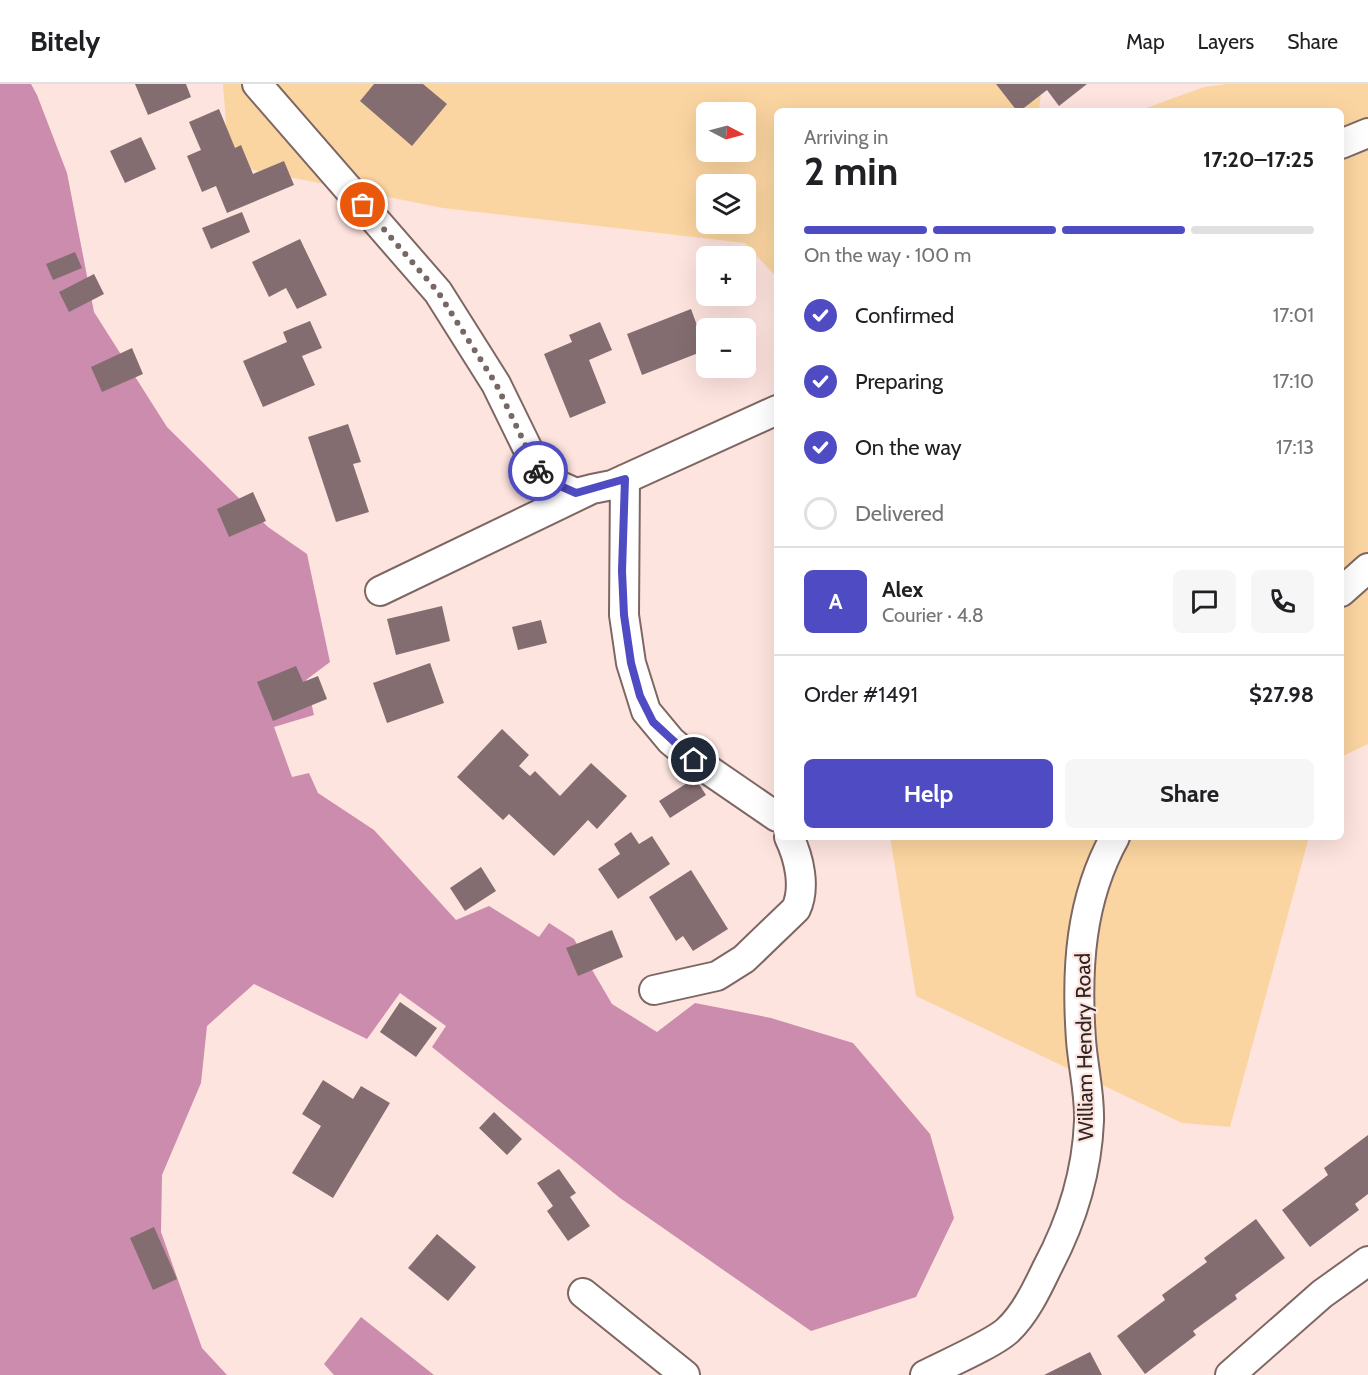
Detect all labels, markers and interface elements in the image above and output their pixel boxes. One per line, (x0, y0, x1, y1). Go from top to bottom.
text: Bitely (30, 24, 100, 58)
text: Map (1126, 29, 1165, 54)
text: Layers (1198, 29, 1254, 54)
text: Share (1287, 29, 1338, 54)
north arrow (696, 102, 756, 162)
map controls (696, 102, 756, 378)
text: Arriving in (804, 125, 888, 149)
text: 17:20–17:25 (1203, 146, 1314, 173)
text: 2 min (804, 147, 898, 195)
button: layers (696, 174, 756, 234)
pin (337, 179, 388, 230)
icon: bag (346, 188, 379, 221)
text: On the way · 100 m (804, 243, 971, 267)
button: + (696, 246, 756, 306)
icon: check (804, 299, 837, 332)
text: Confirmed (855, 302, 954, 329)
text: 17:01 (1273, 303, 1314, 327)
button: − (696, 318, 756, 378)
icon: check (804, 365, 837, 398)
text: Preparing (855, 368, 943, 395)
text: 17:10 (1273, 369, 1314, 393)
icon: check (804, 431, 837, 464)
text: On the way (855, 434, 962, 461)
text: 17:13 (1276, 435, 1314, 459)
courier (508, 441, 568, 501)
icon: bike (522, 455, 555, 488)
text: Delivered (855, 500, 944, 527)
button: chat (1173, 570, 1236, 633)
button: phone (1251, 570, 1314, 633)
text: Alex (882, 576, 923, 603)
text: A (829, 588, 842, 615)
text: Courier · 4.8 (882, 603, 984, 627)
text: Order #1491 (804, 681, 918, 708)
text: $27.98 (1249, 681, 1314, 708)
pin (668, 734, 719, 785)
icon: home (677, 743, 710, 776)
button: Help (804, 759, 1053, 828)
button: Share (1065, 759, 1314, 828)
street label: William Hendry Road (1070, 953, 1098, 1141)

